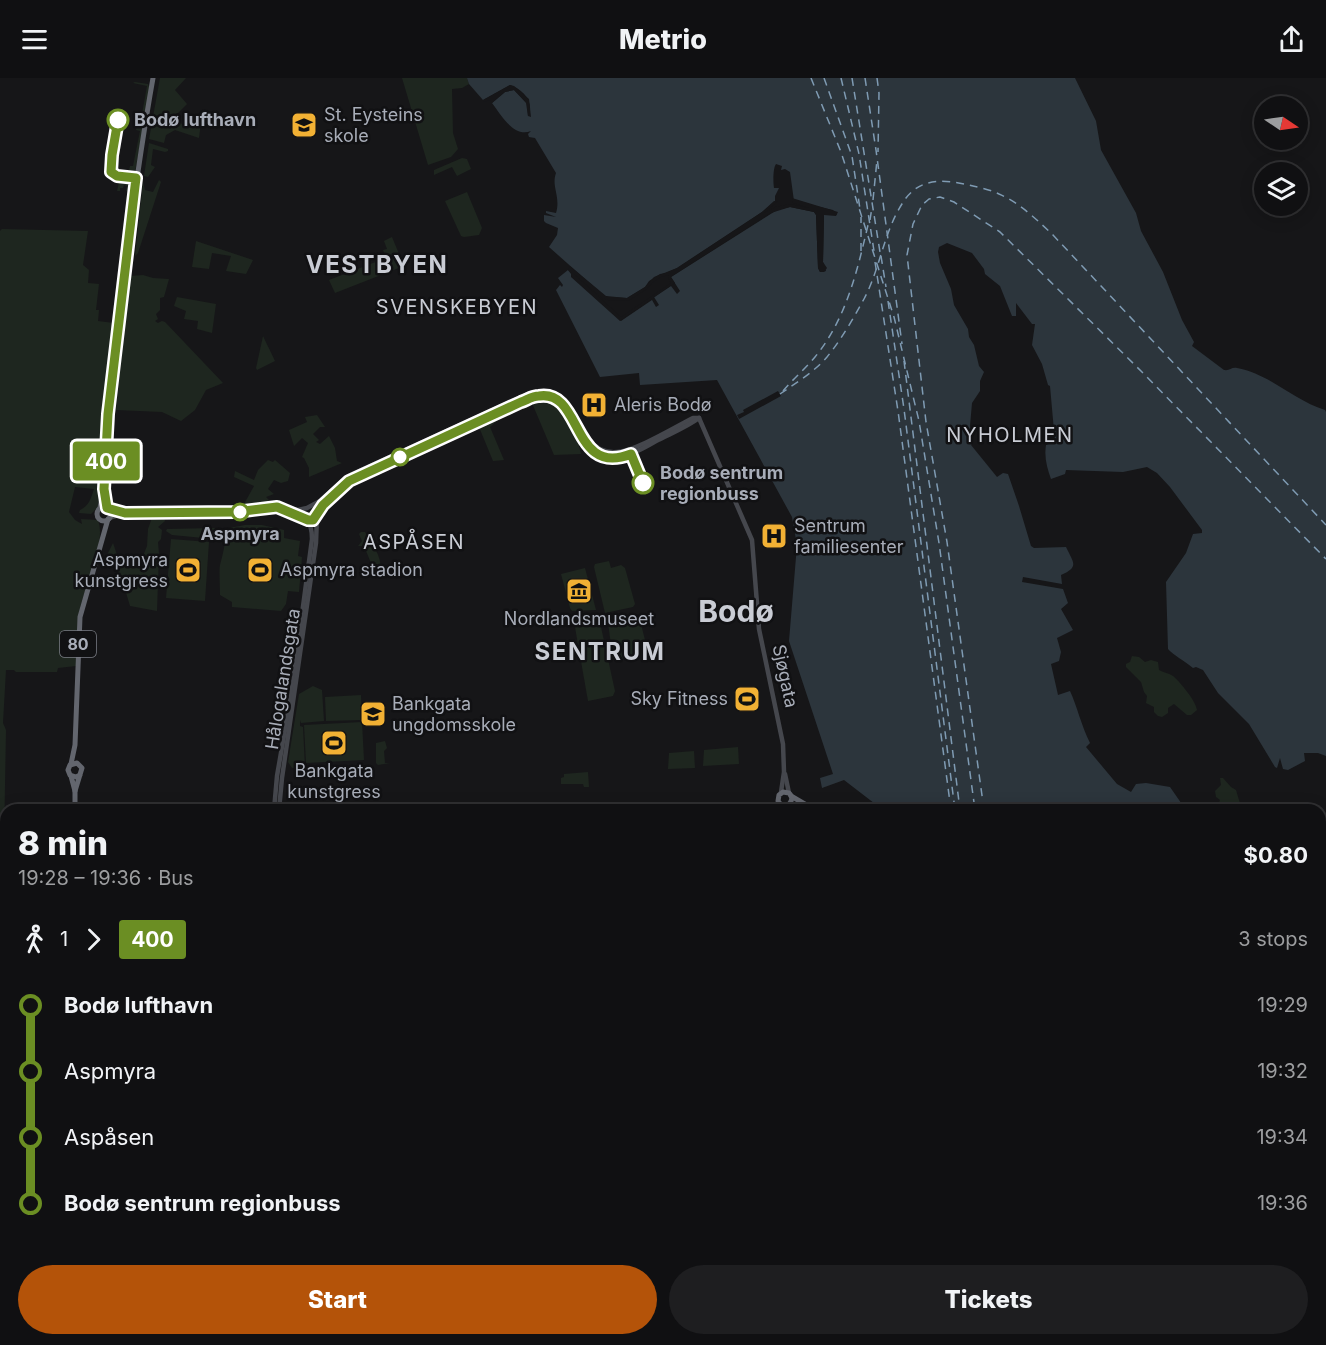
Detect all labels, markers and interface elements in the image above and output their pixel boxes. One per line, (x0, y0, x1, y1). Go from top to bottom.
icon: menu (18, 23, 51, 56)
text: Metrio (619, 23, 707, 56)
icon: share (1275, 23, 1308, 56)
north arrow (1254, 96, 1308, 150)
map controls (1254, 96, 1308, 216)
place label: St. Eysteins skole (324, 104, 423, 146)
marker: Bodø lufthavn (107, 109, 129, 131)
place label: Bodø lufthavn (134, 109, 256, 130)
school or university icon: St. Eysteins skole (289, 110, 319, 140)
button: layers (1254, 162, 1308, 216)
district label: VESTBYEN (306, 250, 448, 279)
district label: SVENSKEBYEN (376, 295, 538, 319)
hospital icon: Aleris Bodø (579, 390, 609, 420)
place label: Aleris Bodø (614, 394, 712, 415)
district label: NYHOLMEN (946, 423, 1074, 447)
line badge: 400 (72, 442, 140, 481)
unlabelled marker (391, 448, 409, 466)
text: 400 (85, 449, 127, 474)
place label: Bodø sentrum regionbuss (660, 462, 783, 504)
marker: Bodø sentrum regionbuss (632, 472, 654, 494)
marker: Aspmyra (231, 503, 249, 521)
place label: Sentrum familiesenter (794, 515, 904, 557)
hospital icon: Sentrum familiesenter (759, 521, 789, 551)
place label: Aspmyra (200, 523, 280, 544)
district label: ASPÅSEN (363, 528, 465, 554)
place label: Aspmyra kunstgress (75, 549, 168, 591)
sports icon: Aspmyra kunstgress (173, 555, 203, 585)
sports icon: Aspmyra stadion (245, 555, 275, 585)
place label: Aspmyra stadion (280, 559, 423, 580)
museum icon: Nordlandsmuseet (564, 576, 594, 606)
district label: Bodø (698, 593, 774, 629)
street label: Hålogalandsgata (261, 607, 304, 751)
place label: Nordlandsmuseet (504, 608, 654, 629)
road number: 80 (60, 631, 96, 657)
district label: SENTRUM (535, 637, 665, 666)
street label: Sjøgata (769, 642, 802, 709)
sports icon: Sky Fitness (732, 684, 762, 714)
place label: Sky Fitness (630, 688, 728, 709)
place label: Bankgata ungdomsskole (392, 693, 516, 735)
school or university icon: Bankgata ungdomsskole (358, 699, 388, 729)
sports icon: Bankgata kunstgress (319, 728, 349, 758)
place label: Bankgata kunstgress (287, 760, 381, 802)
text: 8 min (18, 823, 108, 863)
text: $0.80 (1244, 842, 1308, 868)
text: 19:28 – 19:36 · Bus (18, 866, 194, 890)
icon: walk (18, 923, 51, 956)
icon: forward (77, 923, 110, 956)
text: 1 (60, 927, 68, 951)
text: 400 (131, 927, 174, 952)
text: 3 stops (1238, 927, 1308, 951)
text: Bodø lufthavn (64, 992, 213, 1018)
text: 19:29 (1257, 993, 1308, 1017)
text: Aspmyra (64, 1058, 156, 1084)
text: 19:32 (1257, 1059, 1308, 1083)
text: Aspåsen (64, 1124, 154, 1150)
text: 19:34 (1256, 1125, 1308, 1149)
text: Bodø sentrum regionbuss (64, 1190, 341, 1216)
text: 19:36 (1257, 1191, 1308, 1215)
button: Start (18, 1265, 657, 1334)
button: Tickets (669, 1265, 1308, 1334)

